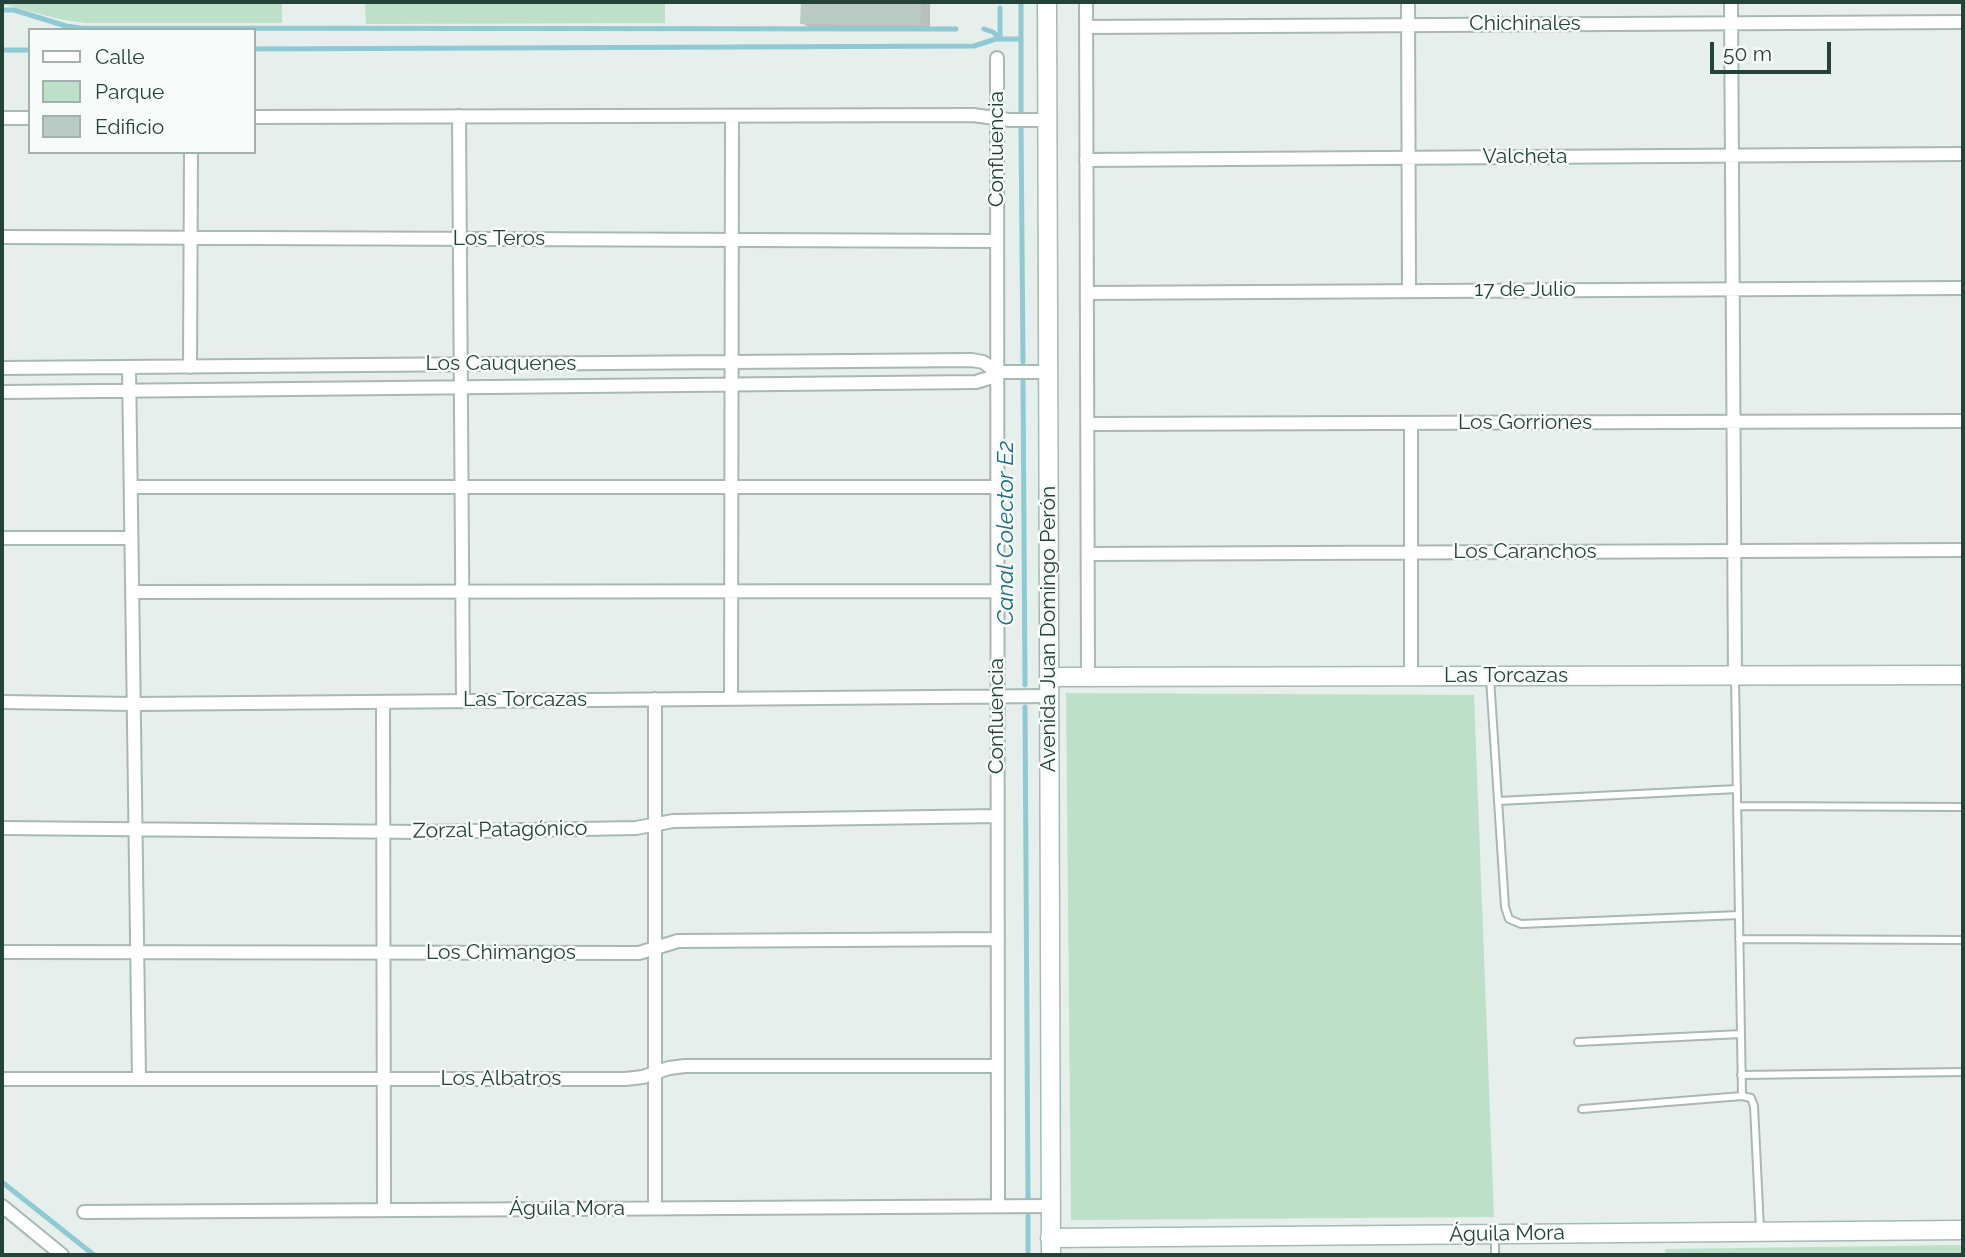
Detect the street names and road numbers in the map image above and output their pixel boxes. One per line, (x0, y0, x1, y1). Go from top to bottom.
street label: Chichinales (1469, 11, 1581, 37)
street label: Confluencia (984, 91, 1010, 207)
street label: Valcheta (1483, 144, 1567, 170)
street label: Los Teros (453, 226, 545, 252)
street label: 17 de Julio (1474, 277, 1576, 303)
street label: Los Cauquenes (426, 351, 576, 377)
street label: Los Gorriones (1458, 410, 1592, 436)
street label: Avenida Juan Domingo Perón (1036, 486, 1062, 772)
street label: Los Caranchos (1453, 539, 1597, 565)
street label: Confluencia (984, 658, 1010, 774)
street label: Las Torcazas (1444, 663, 1568, 689)
street label: Las Torcazas (463, 687, 587, 713)
street label: Zorzal Patagónico (413, 816, 587, 844)
street label: Los Chimangos (426, 940, 576, 966)
street label: Los Albatros (441, 1066, 561, 1092)
street label: Águila Mora (509, 1196, 625, 1222)
street label: Águila Mora (1449, 1220, 1565, 1248)

